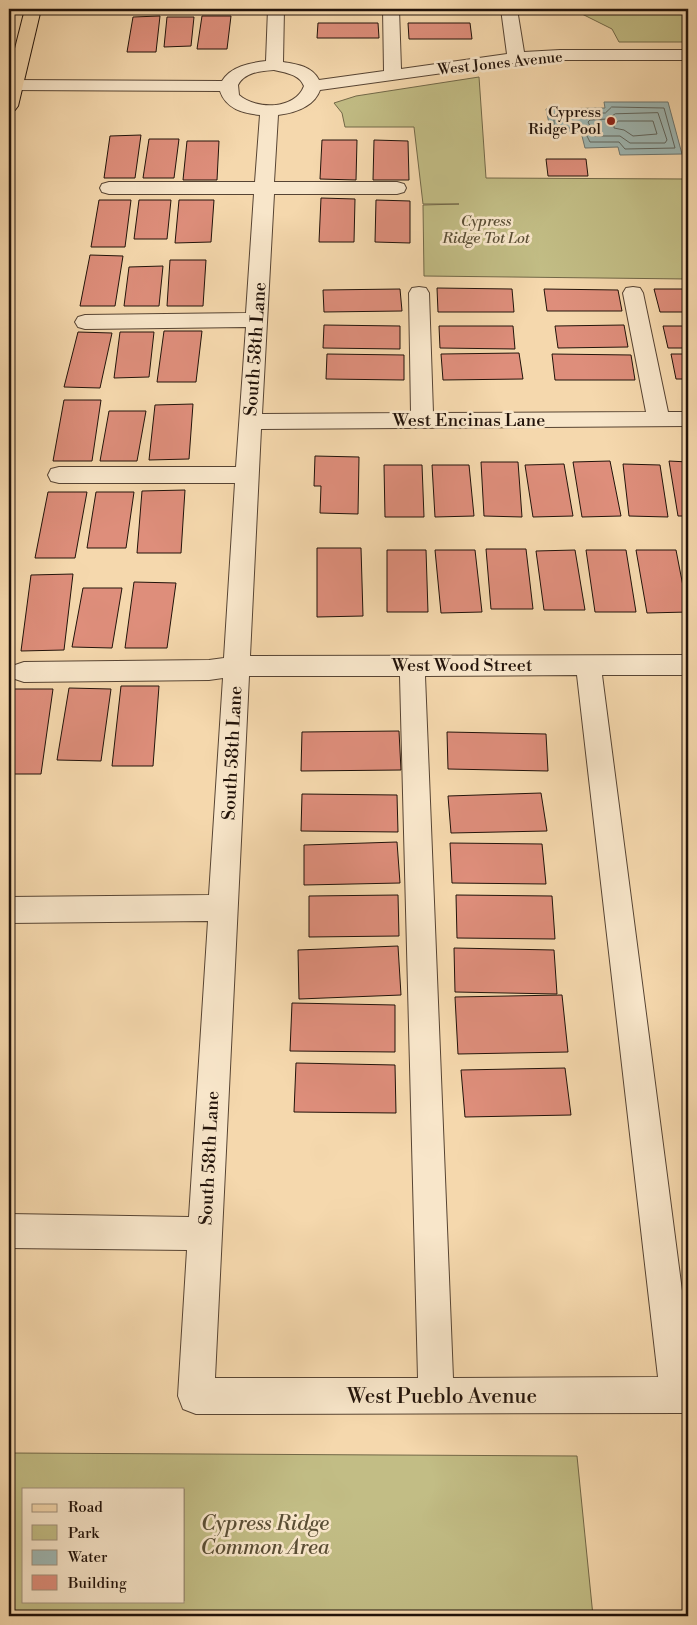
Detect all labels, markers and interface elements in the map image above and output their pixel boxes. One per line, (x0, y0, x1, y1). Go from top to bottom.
street label: West Jones Avenue (436, 47, 564, 80)
place label: Cypress Ridge Pool (528, 103, 602, 139)
marker: Cypress Ridge Pool (605, 115, 617, 127)
park label: Cypress Ridge Tot Lot (441, 212, 531, 248)
street label: South 58th Lane (239, 281, 272, 417)
street label: West Encinas Lane (392, 409, 545, 432)
street label: West Wood Street (391, 654, 533, 677)
street label: South 58th Lane (217, 685, 248, 821)
street label: South 58th Lane (194, 1090, 225, 1226)
street label: West Pueblo Avenue (346, 1384, 537, 1410)
legend (22, 1488, 185, 1602)
text: Road (68, 1498, 103, 1517)
park label: Cypress Ridge Common Area (201, 1511, 330, 1561)
text: Park (68, 1524, 100, 1543)
text: Water (67, 1548, 108, 1567)
text: Building (67, 1574, 127, 1593)

